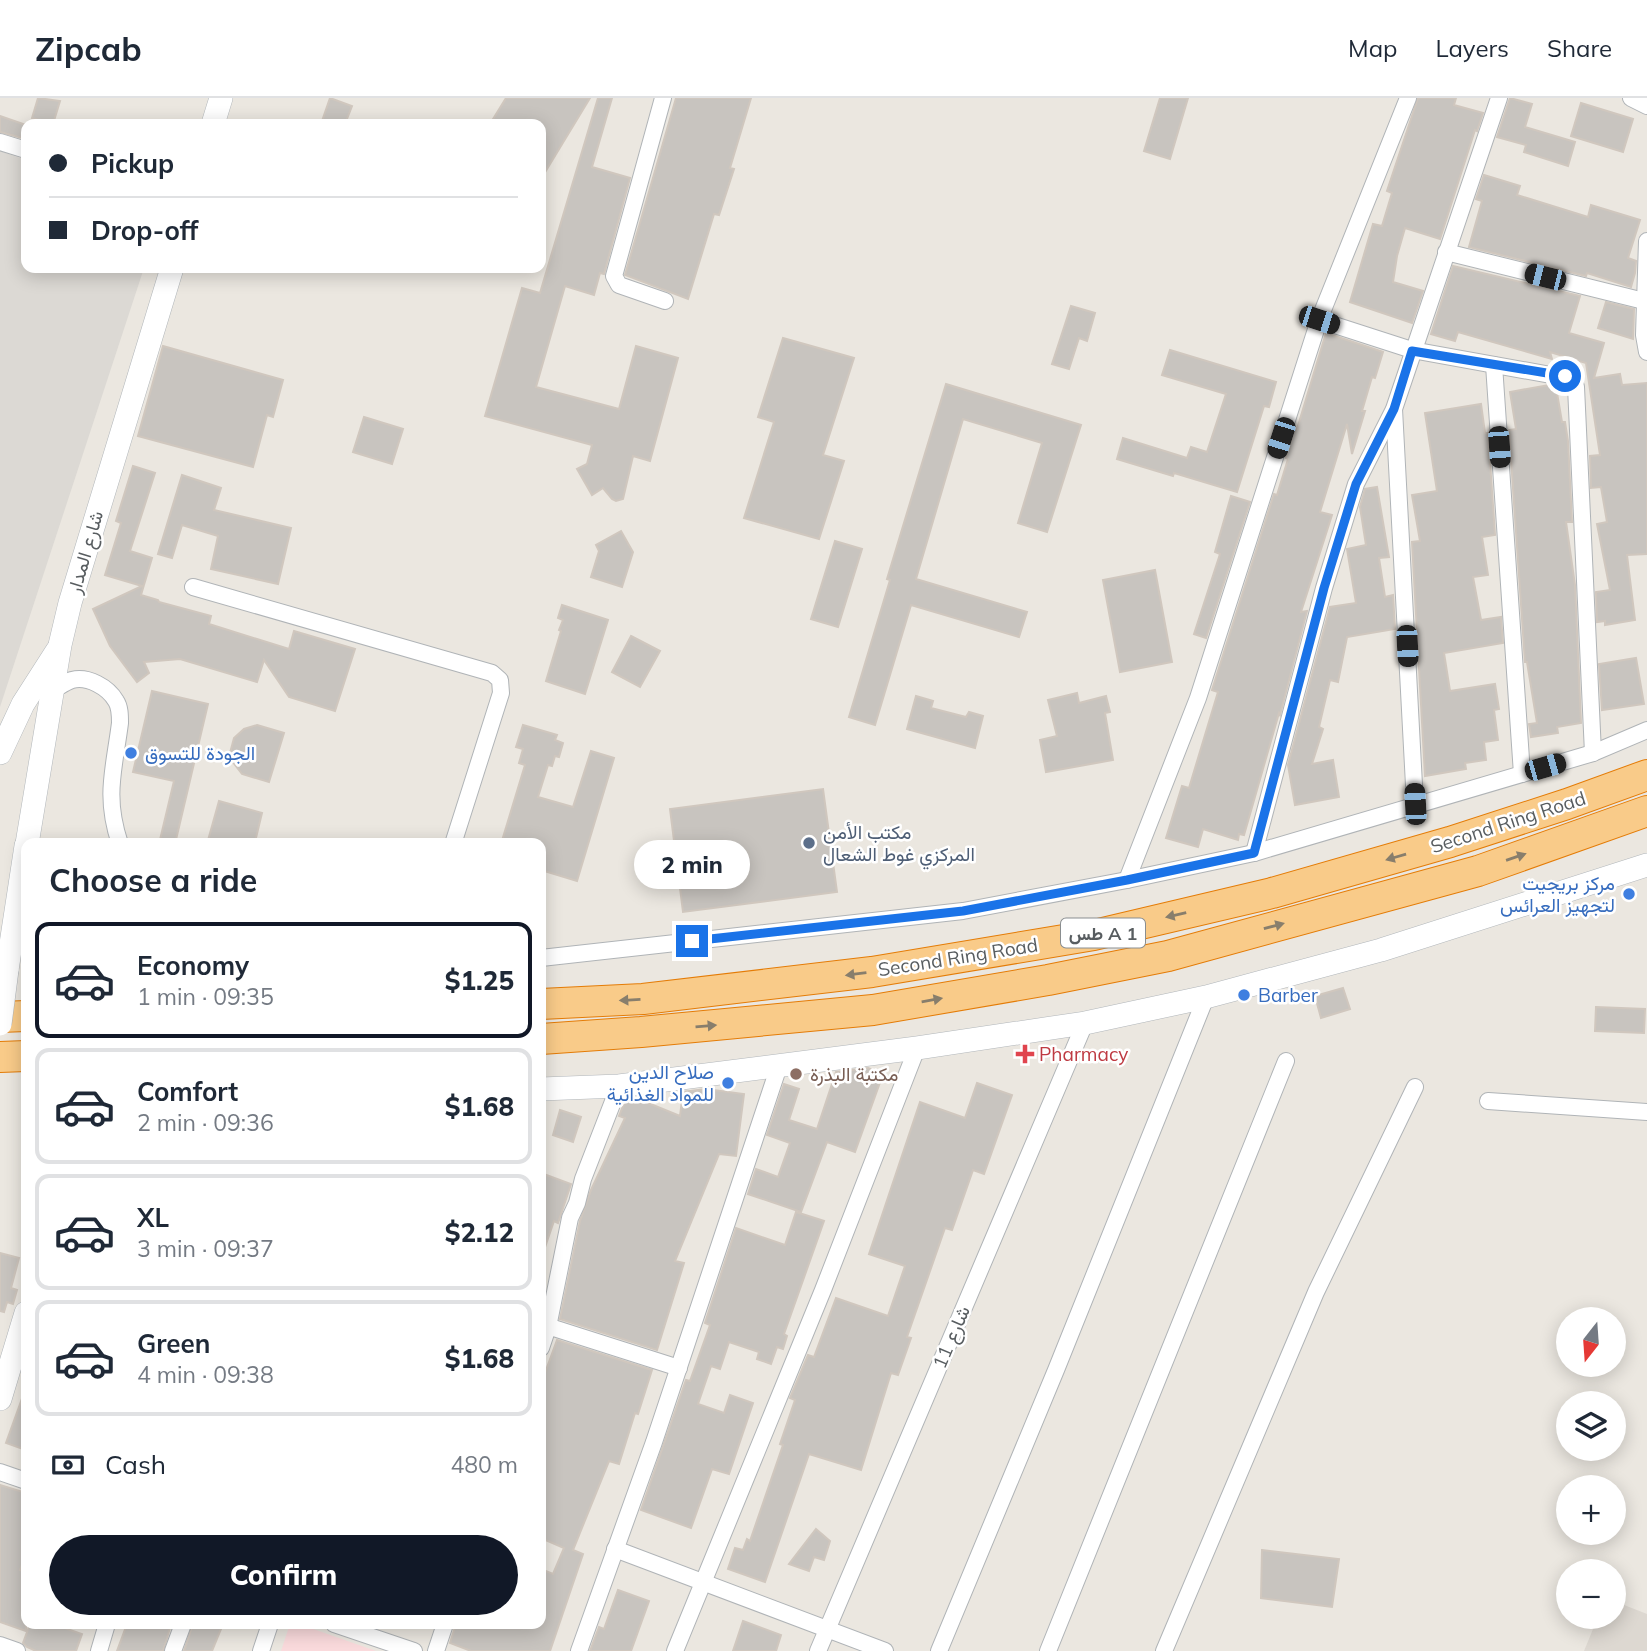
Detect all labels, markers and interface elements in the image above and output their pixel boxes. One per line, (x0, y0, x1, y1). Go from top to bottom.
text: Zipcab (35, 28, 142, 69)
text: Map (1348, 33, 1397, 63)
text: Layers (1435, 33, 1509, 63)
text: Share (1547, 33, 1612, 63)
text: Pickup (91, 147, 174, 180)
text: Drop-off (91, 214, 198, 247)
car (1523, 262, 1568, 292)
car (1296, 304, 1343, 336)
route start (1549, 360, 1581, 392)
car (1265, 415, 1298, 461)
car (1488, 425, 1511, 469)
street label: شارع المدار (61, 508, 109, 597)
car (1396, 624, 1419, 668)
place label: الجودة للتسوق (145, 741, 255, 765)
marker: الجودة للتسوق (123, 745, 139, 761)
car (1522, 751, 1569, 783)
car (1404, 782, 1427, 826)
street label: Second Ring Road (1427, 786, 1589, 858)
place label: مكتب الأمن المركزي غوط الشعال (823, 820, 975, 870)
marker: مكتب الأمن المركزي غوط الشعال (801, 835, 817, 851)
callout: 2 min (634, 840, 750, 888)
text: 2 min (661, 850, 723, 879)
one-way arrow (1506, 851, 1527, 862)
one-way arrow (1385, 852, 1407, 863)
text: Choose a ride (49, 860, 257, 900)
place label: مركز بريجيت لتجهيز العرائس (1500, 871, 1615, 917)
marker: مركز بريجيت لتجهيز العرائس (1621, 886, 1637, 902)
one-way arrow (1165, 910, 1187, 921)
road number: طس A 1 (1061, 918, 1145, 948)
one-way arrow (1264, 921, 1285, 931)
route end (676, 925, 708, 957)
street label: Second Ring Road (876, 933, 1040, 981)
icon: car (53, 949, 116, 1012)
text: Economy (137, 949, 249, 982)
text: $1.25 (445, 964, 514, 997)
one-way arrow (845, 968, 867, 979)
text: 1 min · 09:35 (137, 982, 274, 1011)
place label: Barber (1258, 983, 1318, 1007)
marker: Barber (1236, 987, 1252, 1003)
one-way arrow (619, 994, 641, 1005)
one-way arrow (921, 994, 943, 1005)
one-way arrow (696, 1020, 718, 1031)
place label: Pharmacy (1039, 1042, 1128, 1066)
marker: Pharmacy (1017, 1046, 1033, 1062)
place label: صلاح الدين للمواد الغذائية (607, 1060, 714, 1106)
place label: مكتبة البذرة (810, 1062, 898, 1086)
marker: مكتبة البذرة (788, 1066, 804, 1082)
icon: car (53, 1075, 116, 1138)
text: Comfort (137, 1075, 238, 1108)
marker: صلاح الدين للمواد الغذائية (720, 1075, 736, 1091)
text: $1.68 (445, 1090, 514, 1123)
text: 2 min · 09:36 (137, 1108, 274, 1137)
icon: car (53, 1201, 116, 1264)
text: XL (137, 1201, 169, 1234)
text: $2.12 (445, 1216, 514, 1249)
text: 3 min · 09:37 (137, 1234, 274, 1263)
street label: شارع 11 (927, 1302, 976, 1372)
north arrow (1556, 1307, 1626, 1377)
map controls (1556, 1307, 1626, 1629)
icon: car (53, 1327, 116, 1390)
text: Green (137, 1327, 210, 1360)
text: $1.68 (445, 1342, 514, 1375)
text: 4 min · 09:38 (137, 1360, 274, 1389)
button: layers (1556, 1391, 1626, 1461)
icon: cash (49, 1446, 87, 1484)
text: Cash (105, 1448, 166, 1481)
text: 480 m (450, 1450, 518, 1479)
button: + (1556, 1475, 1626, 1545)
button: Confirm (49, 1535, 518, 1615)
button: − (1556, 1559, 1626, 1629)

